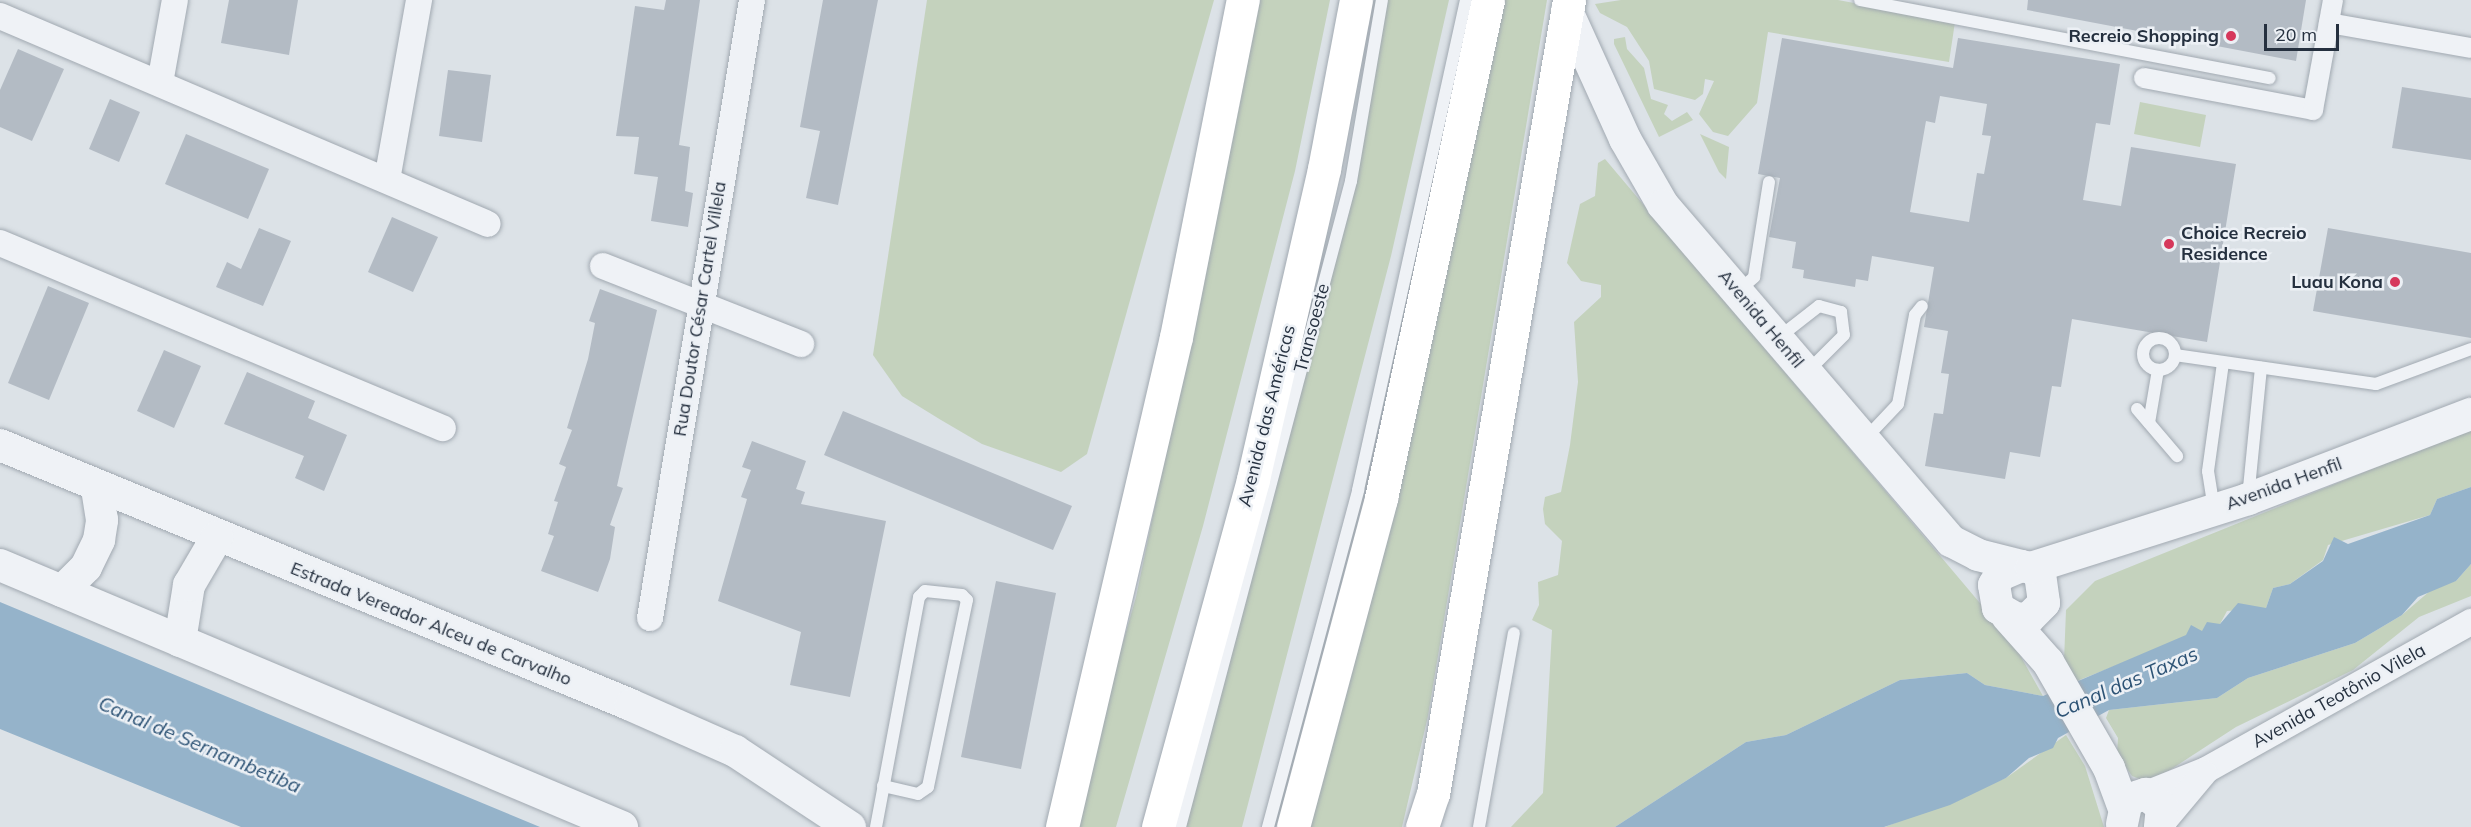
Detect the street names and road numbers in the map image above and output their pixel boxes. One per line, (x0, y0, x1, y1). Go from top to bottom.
street label: Rua Doutor César Cartel Villela (669, 180, 731, 438)
street label: Avenida Henfil (1714, 265, 1808, 373)
street label: Transoeste (1290, 281, 1334, 375)
street label: Avenida das Américas (1234, 323, 1300, 509)
street label: Avenida Henfil (2223, 453, 2345, 515)
street label: Estrada Vereador Alceu de Carvalho (287, 558, 575, 690)
street label: Avenida Teotônio Vilela (2249, 639, 2429, 753)

